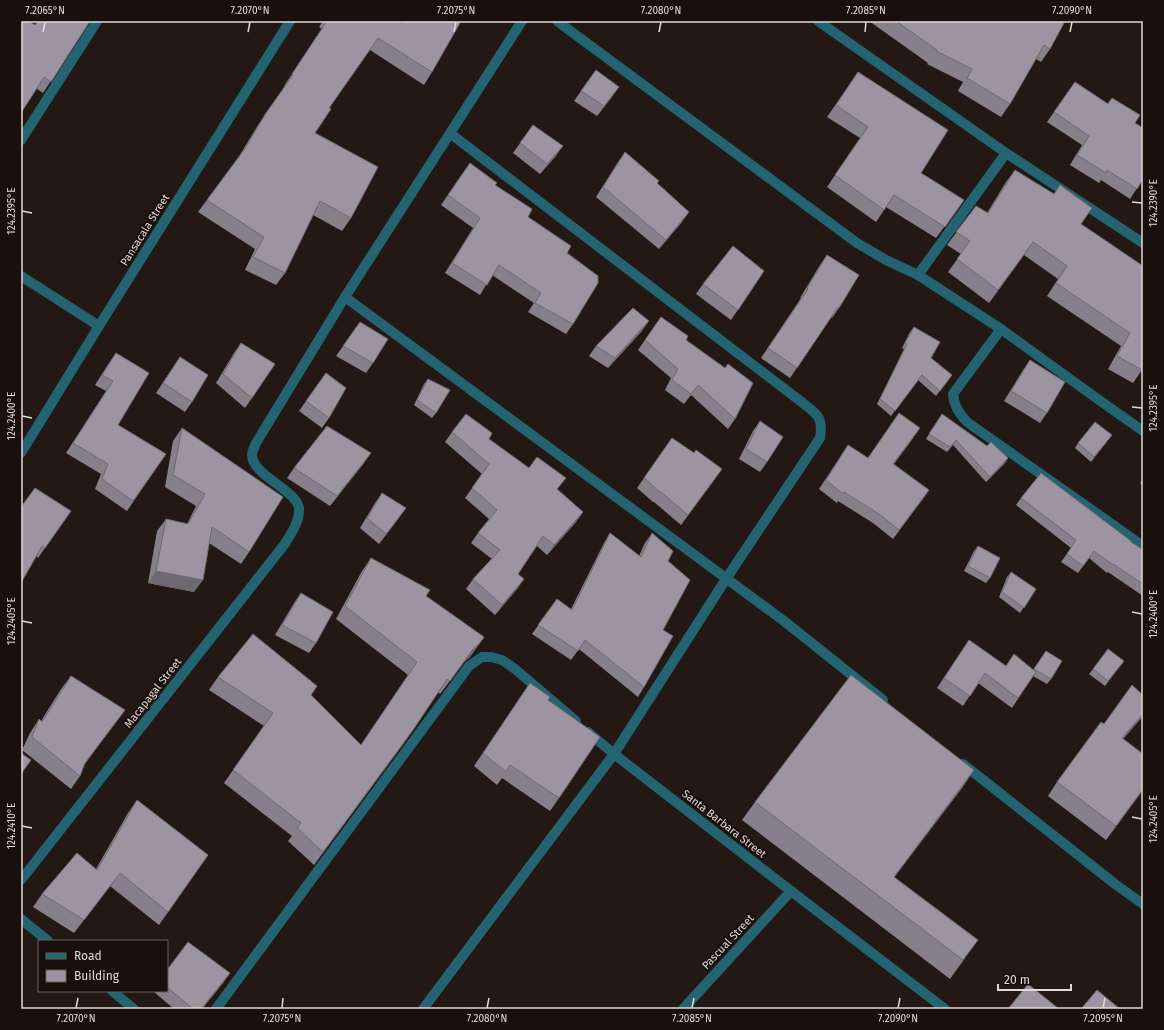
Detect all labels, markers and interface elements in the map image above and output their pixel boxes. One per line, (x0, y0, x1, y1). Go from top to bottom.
text: 7.2065°N (25, 5, 65, 17)
text: 7.2070°N (230, 5, 270, 17)
text: 7.2075°N (437, 5, 475, 17)
text: 7.2080°N (641, 5, 681, 17)
text: 7.2085°N (846, 5, 886, 17)
text: 7.2090°N (1052, 5, 1092, 17)
text: 124.2390°E (1148, 179, 1160, 227)
text: 124.2395°E (6, 187, 18, 235)
street label: Pansacala Street (118, 192, 172, 268)
text: 124.2395°E (1148, 384, 1160, 432)
text: 124.2400°E (6, 392, 18, 440)
text: 124.2400°E (1148, 590, 1160, 638)
text: 124.2405°E (6, 597, 18, 645)
street label: Macapagal Street (122, 655, 184, 731)
street label: Santa Barbara Street (679, 787, 769, 861)
text: 124.2405°E (1148, 795, 1160, 843)
text: 124.2410°E (6, 803, 18, 849)
street label: Pascual Street (699, 912, 757, 972)
legend (38, 940, 168, 992)
text: Road (74, 949, 102, 963)
scale bar (998, 966, 1071, 992)
text: Building (74, 969, 120, 983)
text: 20 m (1004, 973, 1030, 987)
text: 7.2070°N (56, 1013, 96, 1025)
text: 7.2075°N (263, 1013, 301, 1025)
text: 7.2080°N (467, 1013, 507, 1025)
text: 7.2085°N (672, 1013, 712, 1025)
text: 7.2090°N (878, 1013, 918, 1025)
text: 7.2095°N (1083, 1013, 1123, 1025)

